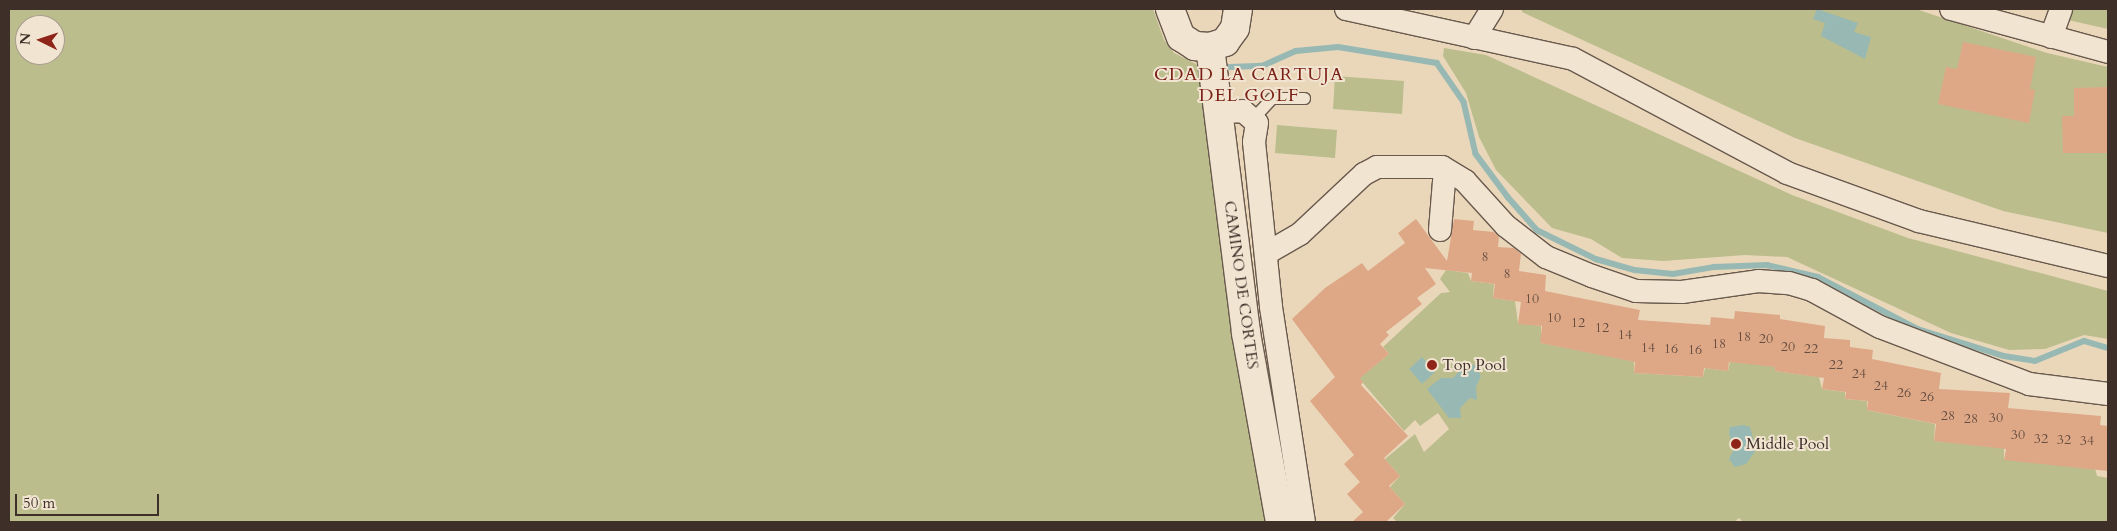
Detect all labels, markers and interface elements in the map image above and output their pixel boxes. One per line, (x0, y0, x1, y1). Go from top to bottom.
north arrow (15, 15, 65, 65)
text: N (16, 32, 35, 46)
district label: CDAD LA CARTUJA DEL GOLF (1152, 65, 1346, 108)
street label: CAMINO DE CORTES (1220, 200, 1262, 370)
house number: 8 (1481, 249, 1489, 265)
house number: 8 (1503, 266, 1511, 282)
house number: 10 (1525, 291, 1539, 307)
house number: 10 (1547, 310, 1561, 326)
house number: 12 (1571, 315, 1585, 331)
house number: 12 (1595, 320, 1609, 336)
house number: 14 (1618, 327, 1632, 343)
house number: 18 (1737, 329, 1751, 345)
house number: 20 (1759, 331, 1773, 347)
house number: 18 (1712, 336, 1726, 352)
house number: 20 (1781, 339, 1795, 355)
house number: 14 (1641, 340, 1655, 356)
house number: 16 (1664, 341, 1678, 357)
house number: 22 (1804, 341, 1818, 357)
house number: 16 (1688, 342, 1702, 358)
place label: Top Pool (1442, 355, 1506, 375)
house number: 22 (1829, 357, 1843, 373)
marker: Top Pool (1426, 359, 1438, 371)
house number: 24 (1852, 366, 1866, 382)
house number: 24 (1874, 378, 1888, 394)
house number: 26 (1897, 385, 1911, 401)
house number: 26 (1920, 389, 1934, 405)
house number: 28 (1941, 408, 1955, 424)
house number: 30 (1989, 410, 2003, 426)
house number: 28 (1964, 411, 1978, 427)
house number: 30 (2011, 427, 2025, 443)
house number: 32 (2034, 431, 2048, 447)
house number: 32 (2057, 432, 2071, 448)
house number: 34 (2080, 433, 2094, 449)
place label: Middle Pool (1746, 434, 1829, 454)
marker: Middle Pool (1730, 438, 1742, 450)
scale bar (18, 484, 161, 516)
text: 50 m (23, 493, 55, 513)

